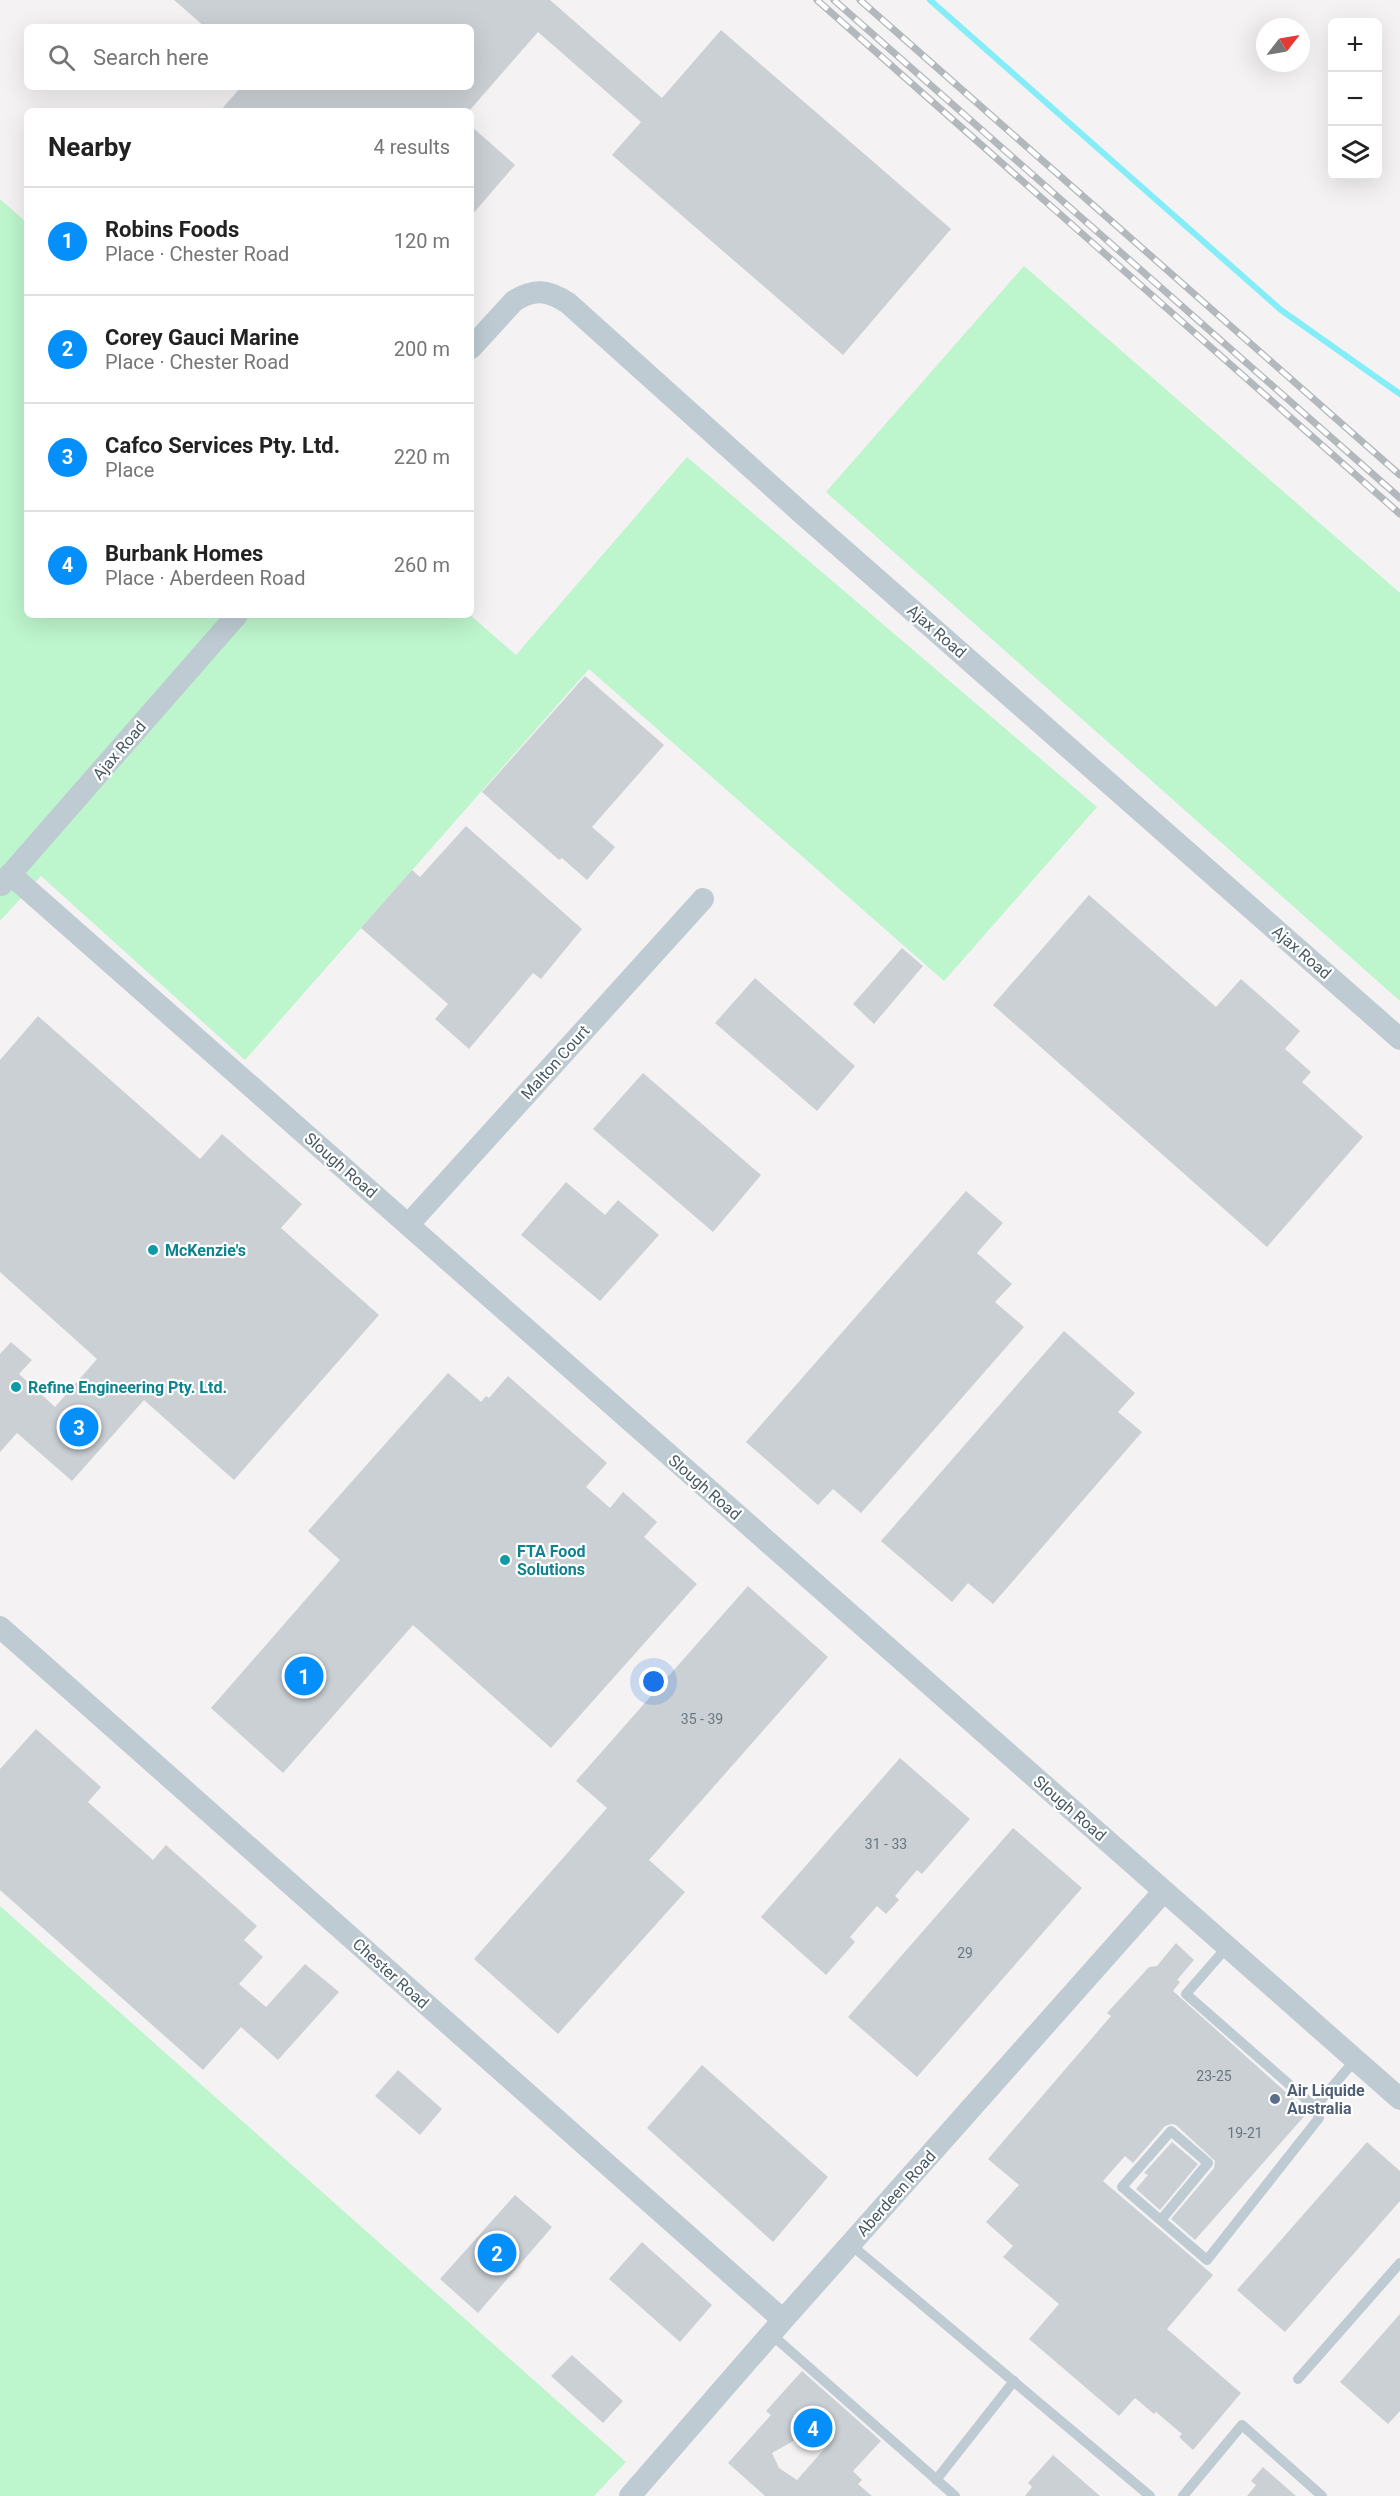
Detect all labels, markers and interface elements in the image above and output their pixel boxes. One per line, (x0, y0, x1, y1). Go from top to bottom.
north arrow (1256, 18, 1310, 72)
map controls (1328, 18, 1382, 180)
button: + (1328, 18, 1382, 72)
search box (24, 24, 474, 90)
icon: search (45, 41, 78, 74)
text: Search here (93, 45, 209, 70)
button: − (1328, 72, 1382, 126)
button: layers (1328, 126, 1382, 180)
text: Nearby (48, 132, 131, 162)
text: 4 results (374, 135, 450, 159)
text: Robins Foods (105, 217, 239, 242)
text: 1 (62, 229, 73, 253)
text: 120 m (394, 229, 450, 253)
text: Place · Chester Road (105, 242, 289, 266)
text: Corey Gauci Marine (105, 325, 299, 350)
text: 2 (62, 337, 73, 361)
text: 200 m (394, 337, 450, 361)
text: Place · Chester Road (105, 350, 289, 374)
text: Cafco Services Pty. Ltd. (105, 433, 340, 458)
text: 3 (62, 445, 73, 469)
text: 220 m (394, 445, 450, 469)
text: Place (105, 458, 154, 482)
text: Burbank Homes (105, 541, 263, 566)
text: 4 (62, 553, 73, 577)
text: 260 m (394, 553, 450, 577)
text: Place · Aberdeen Road (105, 566, 305, 590)
street label: Ajax Road (903, 601, 970, 662)
street label: Ajax Road (89, 717, 150, 784)
street label: Ajax Road (1268, 922, 1335, 983)
street label: Malton Court (517, 1021, 594, 1103)
street label: Slough Road (301, 1129, 381, 1202)
place label: McKenzie's (165, 1241, 246, 1260)
marker: McKenzie's (146, 1243, 160, 1257)
place label: Refine Engineering Pty. Ltd. (28, 1378, 227, 1397)
marker: Refine Engineering Pty. Ltd. (9, 1380, 23, 1394)
pin: 3 (60, 1404, 98, 1450)
street label: Slough Road (665, 1451, 745, 1524)
place label: FTA Food Solutions (517, 1542, 585, 1579)
marker: FTA Food Solutions (498, 1553, 512, 1567)
pin: 1 (284, 1654, 324, 1698)
your location (639, 1667, 668, 1696)
house number: 35 - 39 (681, 1711, 723, 1727)
street label: Slough Road (1030, 1772, 1110, 1845)
house number: 31 - 33 (865, 1836, 907, 1852)
street label: Chester Road (349, 1934, 433, 2012)
house number: 29 (957, 1945, 973, 1961)
house number: 23-25 (1196, 2068, 1232, 2084)
place label: Air Liquide Australia (1287, 2081, 1365, 2118)
marker: Air Liquide Australia (1268, 2092, 1282, 2106)
house number: 19-21 (1227, 2125, 1263, 2141)
street label: Aberdeen Road (853, 2147, 940, 2240)
pin: 2 (478, 2230, 516, 2276)
pin: 4 (794, 2406, 832, 2450)

